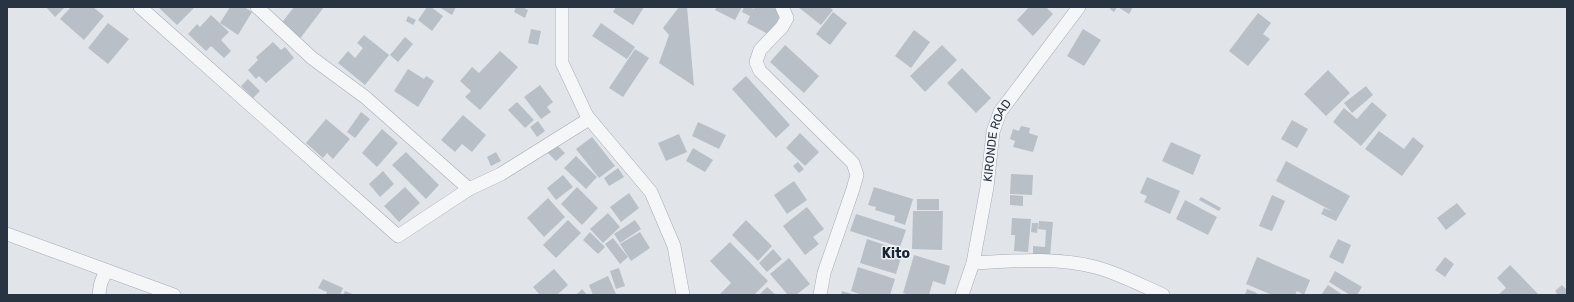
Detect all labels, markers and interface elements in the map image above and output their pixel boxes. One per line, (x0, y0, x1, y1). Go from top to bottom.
street label: KIRONDE ROAD (981, 97, 1014, 183)
district label: Kito (882, 245, 910, 262)

